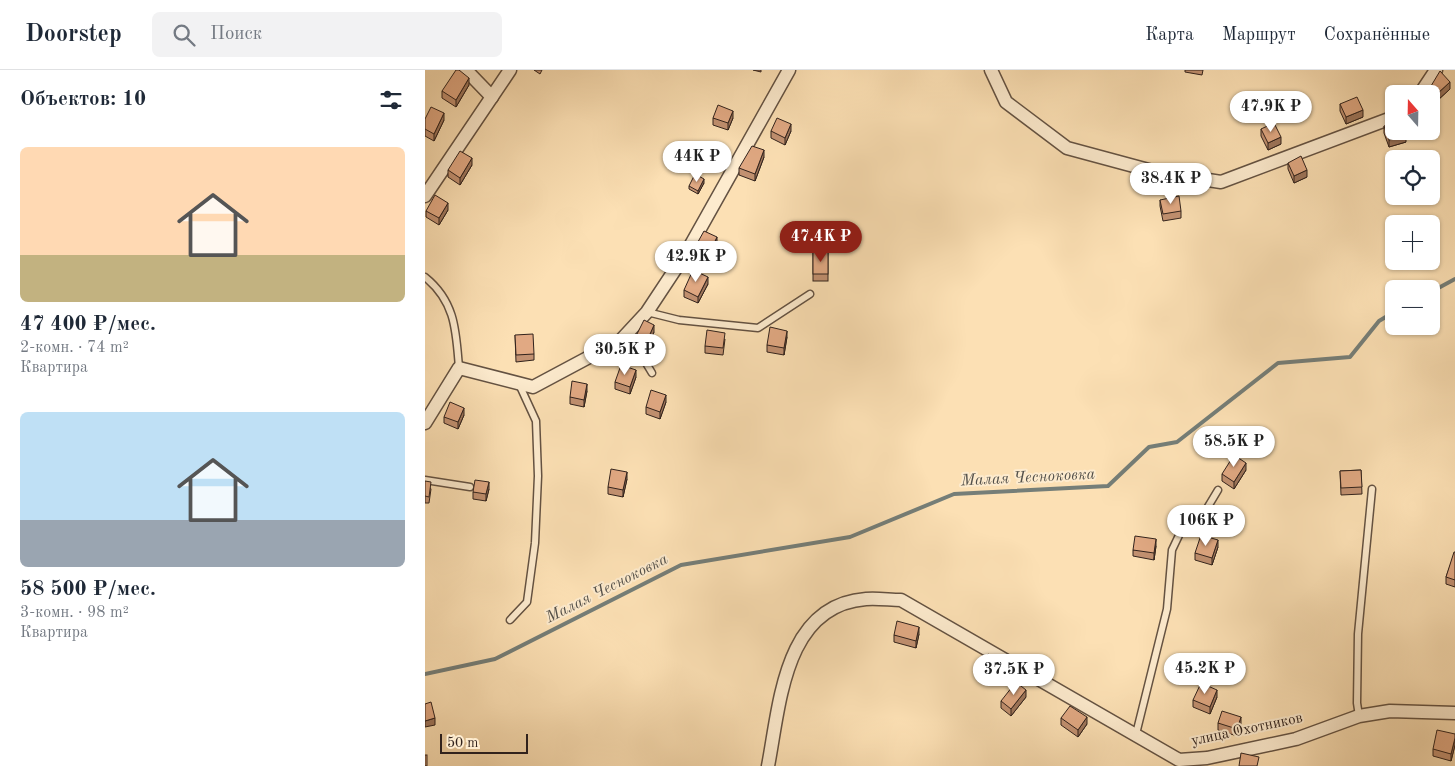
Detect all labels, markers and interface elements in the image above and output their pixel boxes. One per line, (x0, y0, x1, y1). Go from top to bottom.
search box (152, 12, 502, 57)
icon: search (170, 21, 198, 49)
text: Doorstep (25, 23, 122, 47)
text: Поиск (210, 25, 262, 44)
text: Карта (1145, 26, 1194, 44)
text: Маршрут (1222, 26, 1296, 44)
text: Сохранённые (1324, 26, 1430, 44)
north arrow (1385, 85, 1440, 140)
map controls (1385, 85, 1440, 335)
icon: filters (377, 86, 405, 114)
text: Объектов: 10 (20, 89, 146, 110)
pin: 47.9K ₽ (1225, 90, 1317, 133)
text: 47.9K ₽ (1241, 99, 1301, 115)
pin: 44K ₽ (662, 140, 732, 183)
text: 44K ₽ (674, 149, 720, 165)
button: locate (1385, 150, 1440, 205)
pin: 38.4K ₽ (1125, 162, 1217, 205)
text: 38.4K ₽ (1141, 171, 1201, 187)
icon: home (168, 180, 258, 270)
button: + (1385, 215, 1440, 270)
pin: 47.4K ₽ (775, 220, 867, 263)
text: 47.4K ₽ (791, 229, 851, 245)
pin: 42.9K ₽ (650, 240, 742, 283)
text: 42.9K ₽ (666, 249, 726, 265)
button: − (1385, 280, 1440, 335)
text: 47 400 ₽/мес. (20, 314, 156, 335)
pin: 30.5K ₽ (579, 334, 671, 376)
text: 2-комн. · 74 m² (20, 340, 129, 356)
text: 30.5K ₽ (595, 342, 655, 358)
text: Квартира (20, 360, 88, 376)
pin: 58.5K ₽ (1188, 426, 1280, 468)
text: 58.5K ₽ (1204, 434, 1264, 450)
icon: home (168, 445, 258, 535)
water label: Малая Чесноковка (959, 466, 1096, 490)
pin: 106K ₽ (1165, 504, 1247, 547)
text: 106K ₽ (1178, 513, 1234, 529)
water label: Малая Чесноковка (543, 551, 671, 627)
text: 58 500 ₽/мес. (20, 579, 156, 600)
text: 3-комн. · 98 m² (20, 605, 129, 621)
text: Квартира (20, 625, 88, 641)
pin: 45.2K ₽ (1159, 652, 1251, 695)
pin: 37.5K ₽ (968, 654, 1060, 696)
text: 45.2K ₽ (1175, 661, 1235, 677)
text: 37.5K ₽ (984, 662, 1044, 678)
street label: улица Охотников (1190, 711, 1304, 749)
scale bar (440, 731, 527, 754)
text: 50 m (447, 736, 478, 750)

